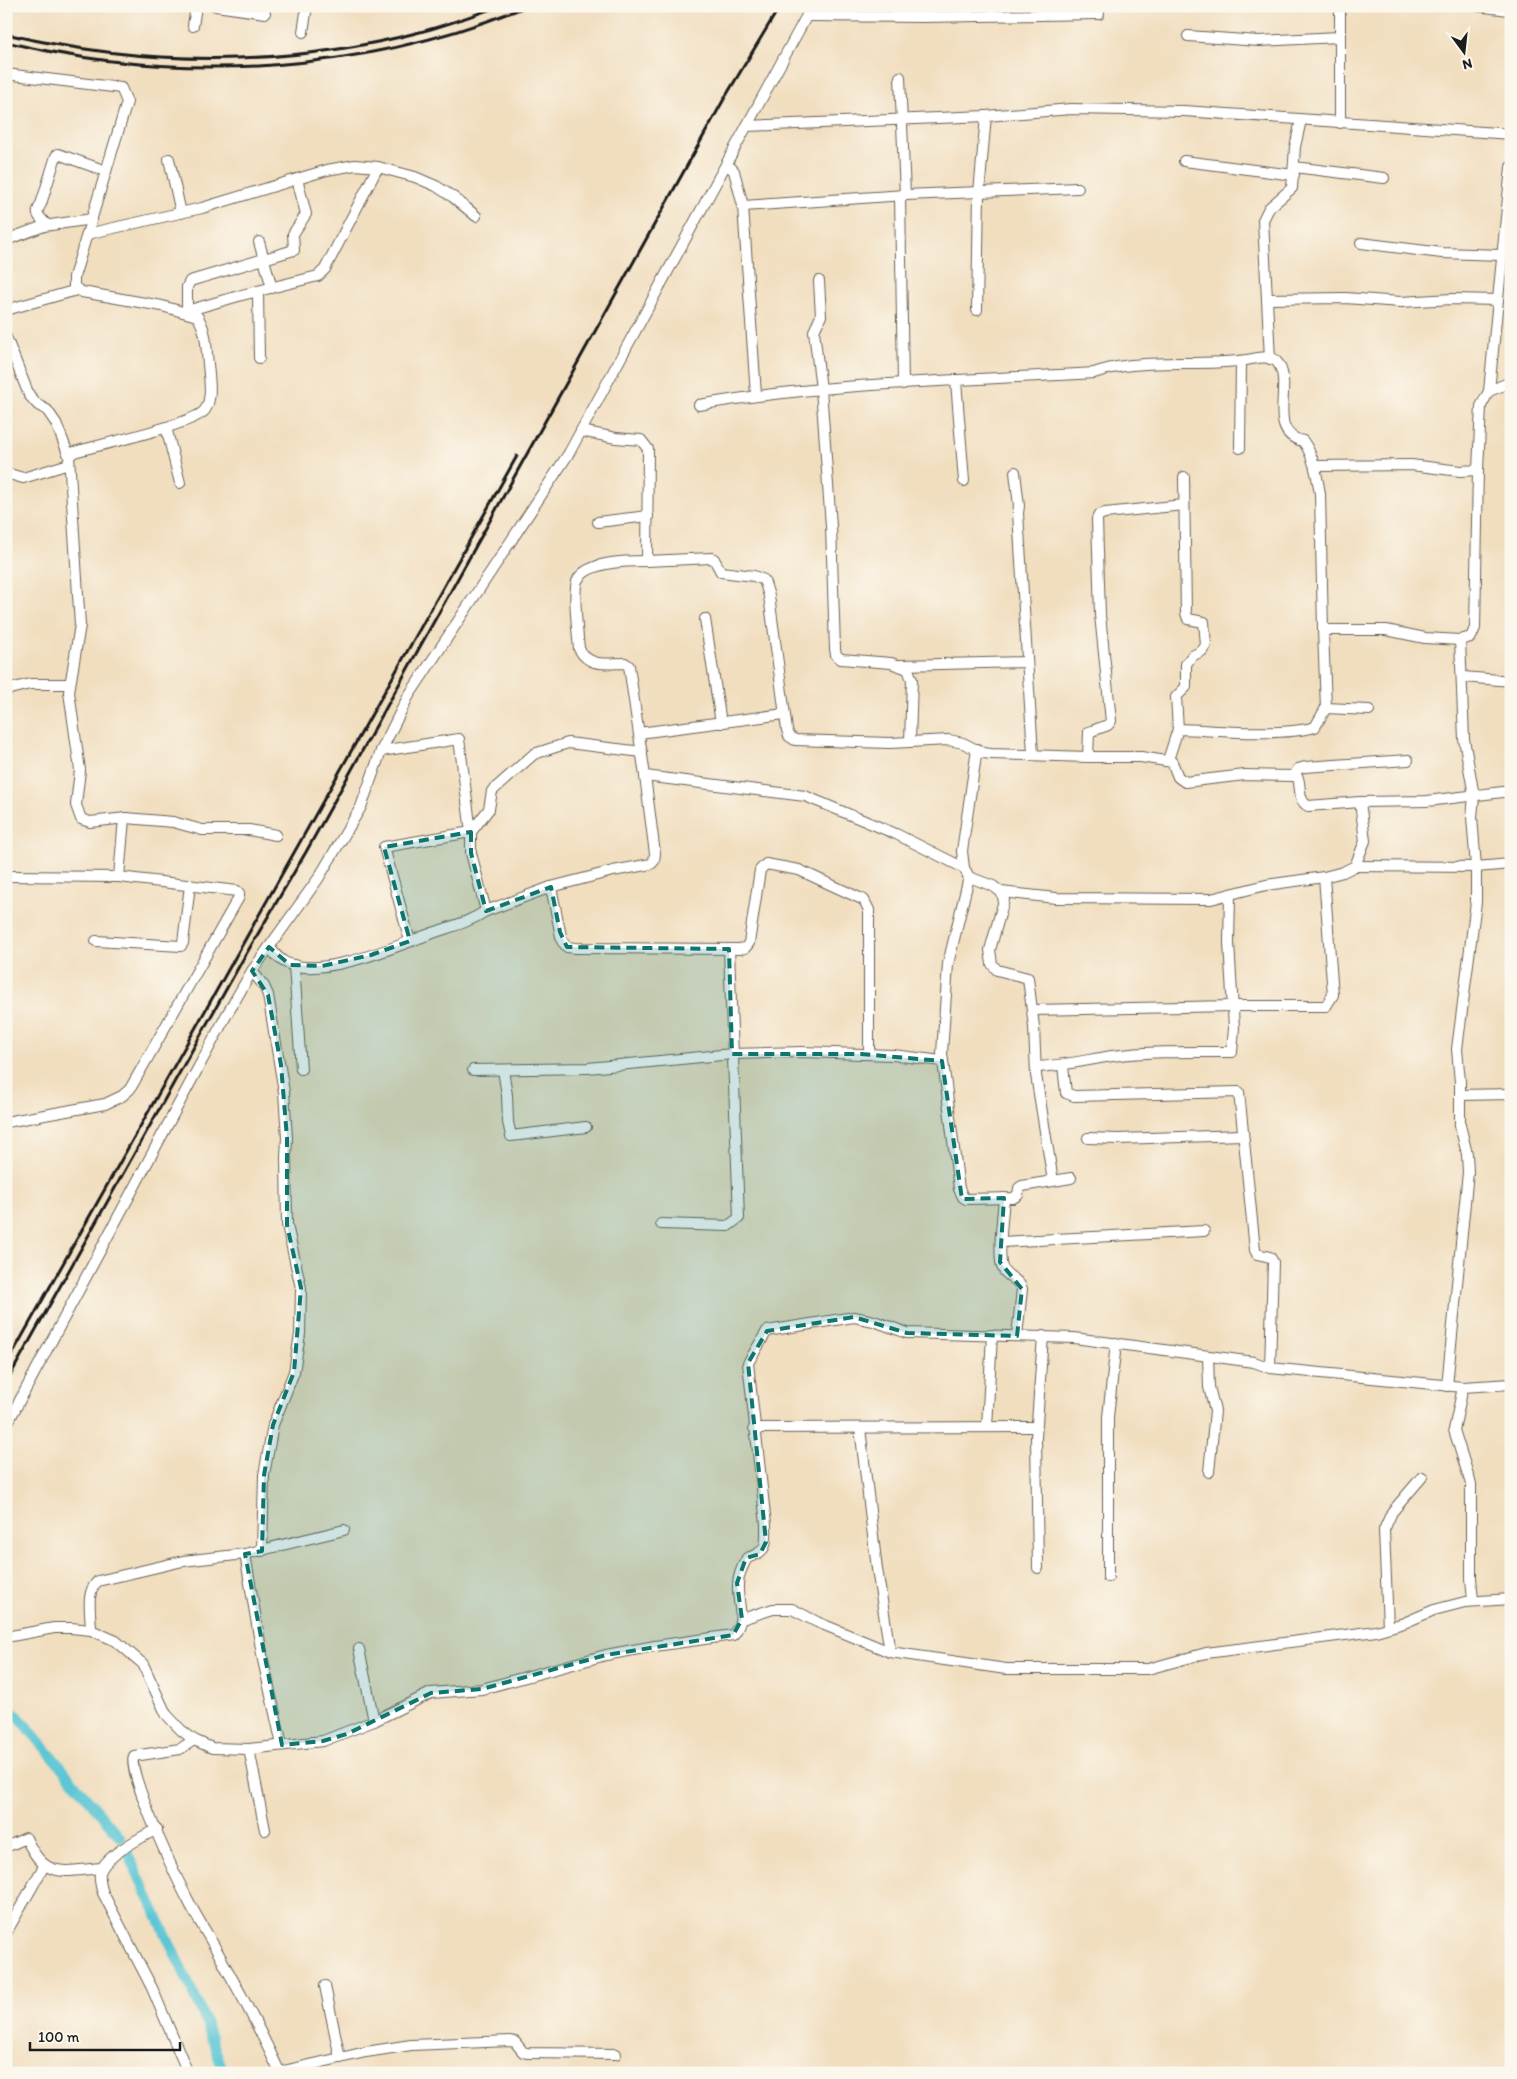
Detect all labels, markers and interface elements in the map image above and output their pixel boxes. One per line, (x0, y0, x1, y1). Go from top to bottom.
north arrow (1440, 28, 1490, 78)
text: N (1460, 55, 1474, 74)
scale bar (30, 2019, 180, 2051)
text: 100 m (38, 2028, 80, 2046)

